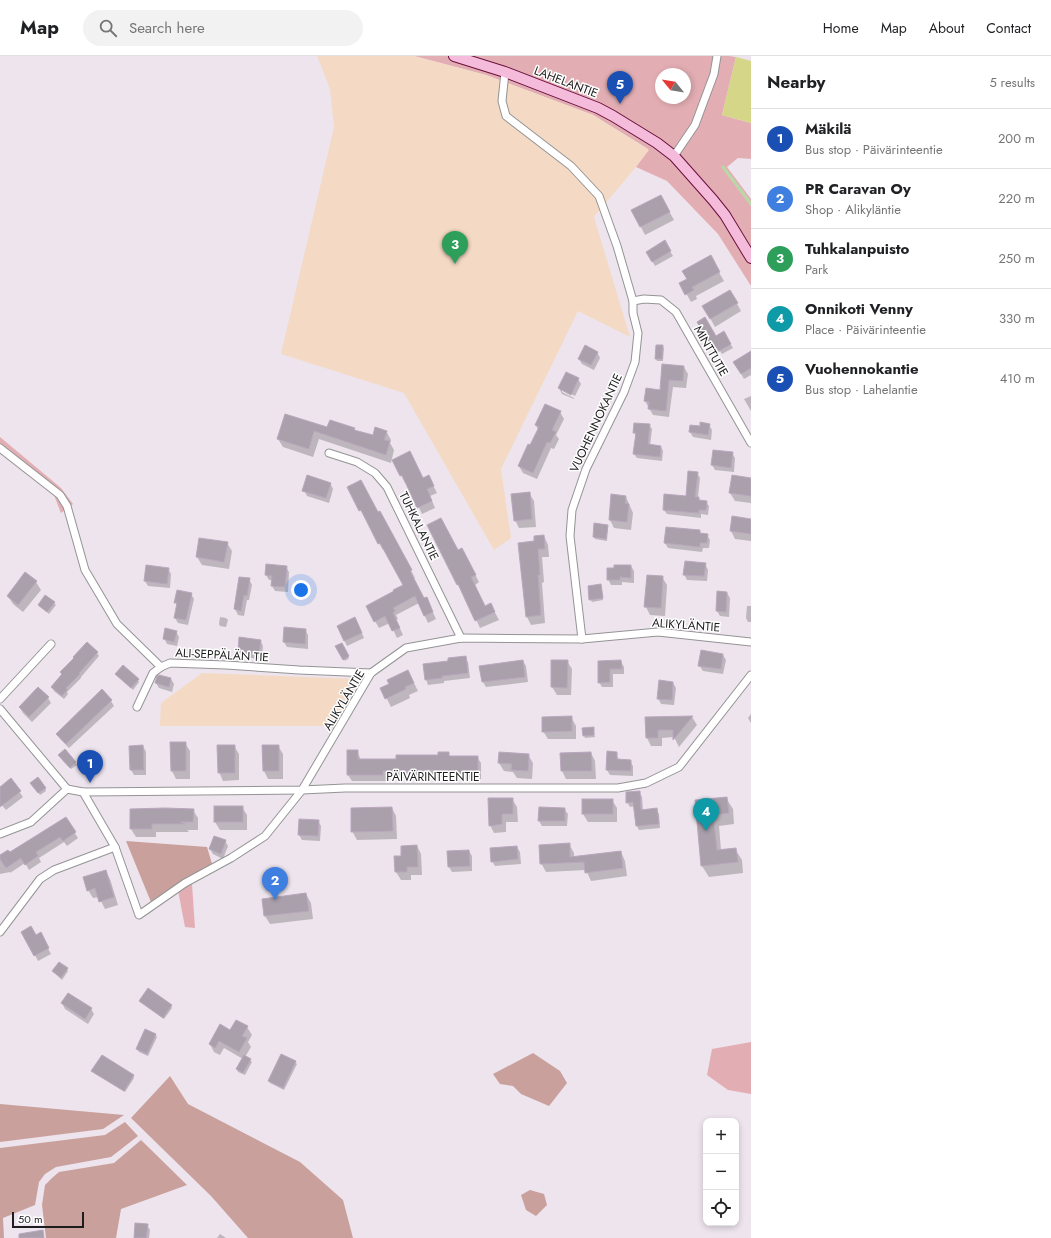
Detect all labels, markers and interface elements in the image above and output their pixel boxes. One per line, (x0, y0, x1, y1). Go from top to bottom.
search box (83, 10, 363, 46)
text: Map (20, 14, 59, 41)
icon: search (97, 17, 119, 39)
text: Search here (129, 17, 205, 39)
text: Home (823, 18, 859, 38)
text: Map (881, 18, 907, 38)
text: About (929, 18, 964, 38)
text: Contact (986, 18, 1031, 38)
street label: LAHELANTIE (532, 62, 600, 102)
north arrow (655, 68, 691, 104)
text: Nearby (767, 70, 825, 94)
pin: 5 (607, 71, 633, 104)
text: 5 results (989, 73, 1035, 92)
text: Mäkilä (805, 118, 852, 140)
text: 1 (777, 129, 783, 148)
text: 200 m (998, 129, 1035, 148)
text: Bus stop · Päivärinteentie (805, 140, 943, 159)
text: PR Caravan Oy (805, 178, 911, 200)
text: 2 (776, 189, 784, 208)
text: 220 m (998, 189, 1035, 208)
text: Shop · Alikyläntie (805, 200, 901, 219)
pin: 3 (442, 231, 468, 264)
text: Tuhkalanpuisto (805, 238, 909, 260)
text: 3 (776, 249, 784, 268)
text: 250 m (998, 249, 1035, 268)
text: Park (805, 260, 828, 279)
text: Onnikoti Venny (805, 298, 913, 320)
text: 4 (775, 309, 785, 328)
text: 330 m (999, 309, 1035, 328)
text: Place · Päivärinteentie (805, 320, 926, 339)
street label: MINTTUTIE (689, 322, 733, 380)
text: Vuohennokantie (805, 358, 919, 380)
text: 5 (776, 369, 784, 388)
text: 410 m (1000, 369, 1035, 388)
street label: VUOHENNOKANTIE (565, 371, 627, 475)
text: Bus stop · Lahelantie (805, 380, 918, 399)
street label: TUHKALANTIE (395, 489, 443, 563)
your location (291, 580, 311, 600)
street label: ALIKYLÄNTIE (651, 614, 721, 636)
street label: ALI-SEPPÄLÄN TIE (175, 644, 269, 666)
street label: ALIKYLÄNTIE (319, 666, 369, 734)
pin: 1 (77, 750, 103, 783)
street label: PÄIVÄRINTEENTIE (386, 768, 480, 786)
pin: 4 (693, 798, 719, 831)
pin: 2 (262, 867, 288, 900)
map controls (703, 1118, 739, 1226)
button: + (703, 1118, 739, 1154)
button: − (703, 1154, 739, 1190)
button: locate (703, 1190, 739, 1226)
scale bar (12, 1210, 84, 1229)
text: 50 m (18, 1211, 43, 1227)

